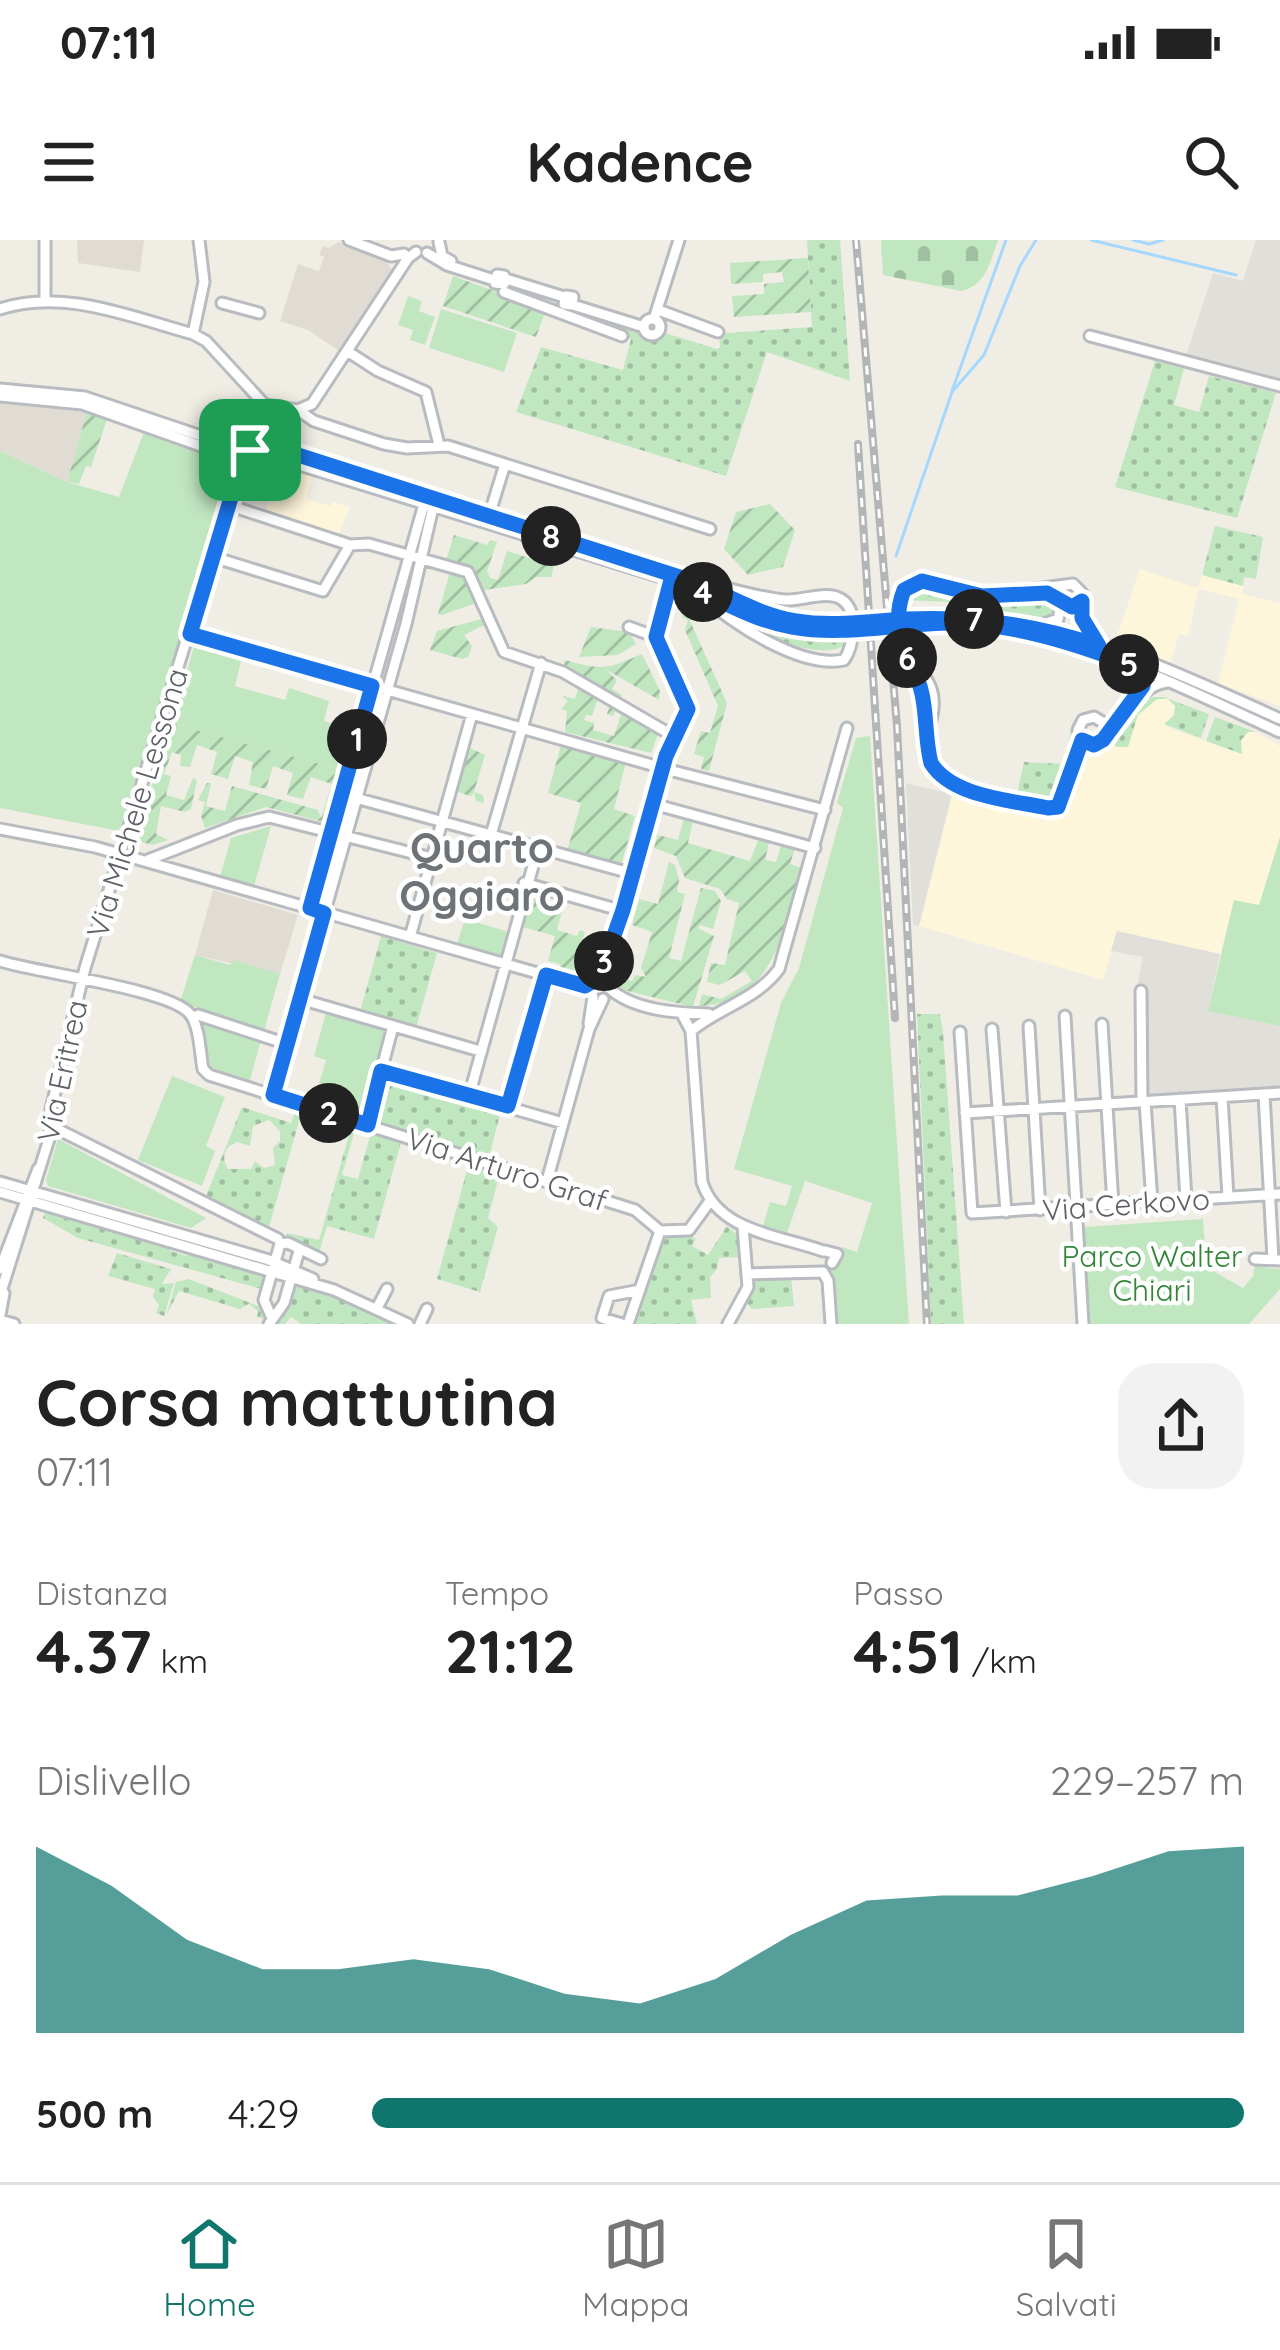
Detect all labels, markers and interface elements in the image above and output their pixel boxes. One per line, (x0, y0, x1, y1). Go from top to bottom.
text: 07:11 (60, 14, 158, 70)
text: Kadence (526, 128, 754, 196)
icon: menu (36, 129, 102, 195)
icon: search (1178, 129, 1244, 195)
pin (199, 399, 301, 501)
icon: arrive (217, 417, 283, 483)
pin: 8 (521, 506, 581, 566)
text: 8 (542, 515, 560, 556)
pin: 4 (673, 562, 733, 622)
text: 4 (693, 571, 713, 612)
pin: 7 (944, 589, 1004, 649)
text: 7 (965, 598, 983, 639)
pin: 6 (877, 628, 937, 688)
pin: 5 (1099, 634, 1159, 694)
text: 6 (898, 637, 916, 678)
text: 5 (1119, 643, 1139, 684)
street label: Via Michele Lessona (78, 664, 196, 942)
pin: 1 (327, 709, 387, 769)
text: 1 (351, 718, 363, 759)
district label: Quarto Oggiaro (399, 821, 565, 922)
pin: 3 (574, 931, 634, 991)
text: 3 (595, 940, 613, 981)
street label: Via Eritrea (28, 997, 96, 1145)
pin: 2 (299, 1083, 359, 1143)
text: 2 (320, 1092, 338, 1133)
street label: Via Arturo Graf (402, 1119, 613, 1219)
street label: Via Cerkovo (1041, 1179, 1211, 1229)
park label: Parco Walter Chiari (1062, 1237, 1243, 1309)
text: Corsa mattutina (36, 1360, 558, 1443)
button: share (1118, 1363, 1244, 1489)
text: 07:11 (36, 1447, 113, 1496)
text: Distanza (36, 1572, 168, 1613)
text: Tempo (445, 1572, 549, 1613)
text: Passo (853, 1572, 944, 1613)
text: 4.37 (36, 1613, 151, 1688)
text: 21:12 (445, 1613, 576, 1688)
text: 4:51 (853, 1613, 963, 1688)
text: km (151, 1640, 208, 1681)
text: /km (963, 1640, 1037, 1681)
text: Dislivello (36, 1756, 192, 1805)
text: 229–257 m (1050, 1756, 1244, 1805)
text: 500 m (36, 2089, 153, 2138)
text: 4:29 (228, 2089, 299, 2138)
tab: Home (163, 2211, 256, 2324)
tab: Mappa (582, 2211, 689, 2324)
tab: Salvati (1016, 2211, 1117, 2324)

